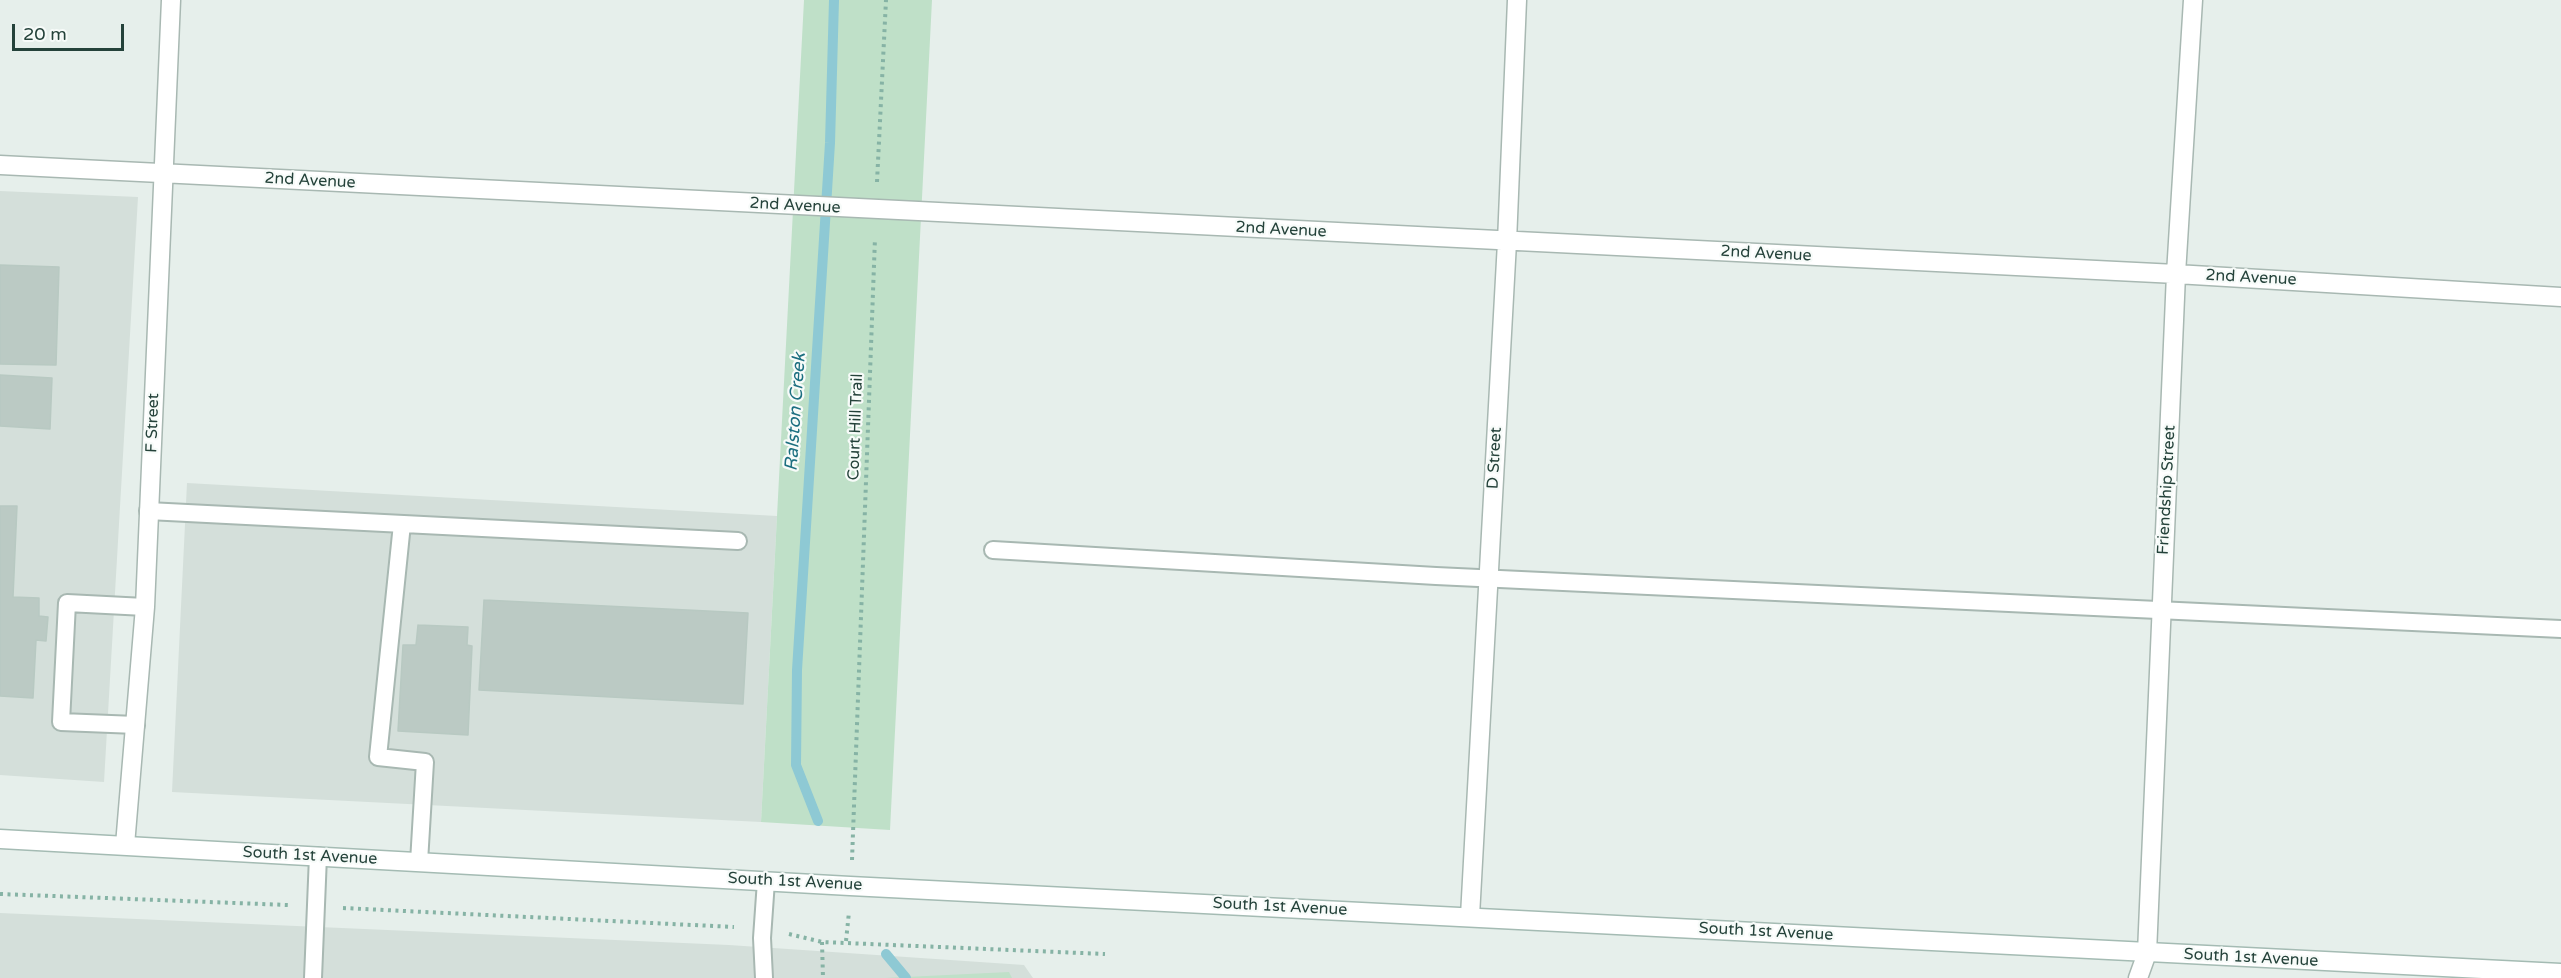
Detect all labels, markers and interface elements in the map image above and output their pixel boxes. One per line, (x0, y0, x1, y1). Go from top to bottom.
scale bar (15, 12, 128, 50)
text: 20 m (23, 23, 67, 45)
street label: 2nd Avenue (264, 169, 356, 193)
street label: 2nd Avenue (749, 194, 841, 218)
street label: 2nd Avenue (1235, 218, 1327, 242)
street label: 2nd Avenue (1720, 242, 1812, 266)
street label: 2nd Avenue (2205, 266, 2297, 290)
water label: Ralston Creek (781, 352, 811, 472)
street label: Court Hill Trail (845, 373, 867, 481)
street label: F Street (142, 393, 164, 453)
street label: Friendship Street (2154, 425, 2180, 555)
street label: D Street (1484, 427, 1506, 489)
street label: South 1st Avenue (242, 843, 378, 869)
street label: South 1st Avenue (727, 869, 863, 895)
street label: South 1st Avenue (1212, 894, 1348, 920)
street label: South 1st Avenue (1698, 919, 1834, 945)
street label: South 1st Avenue (2183, 945, 2319, 971)

